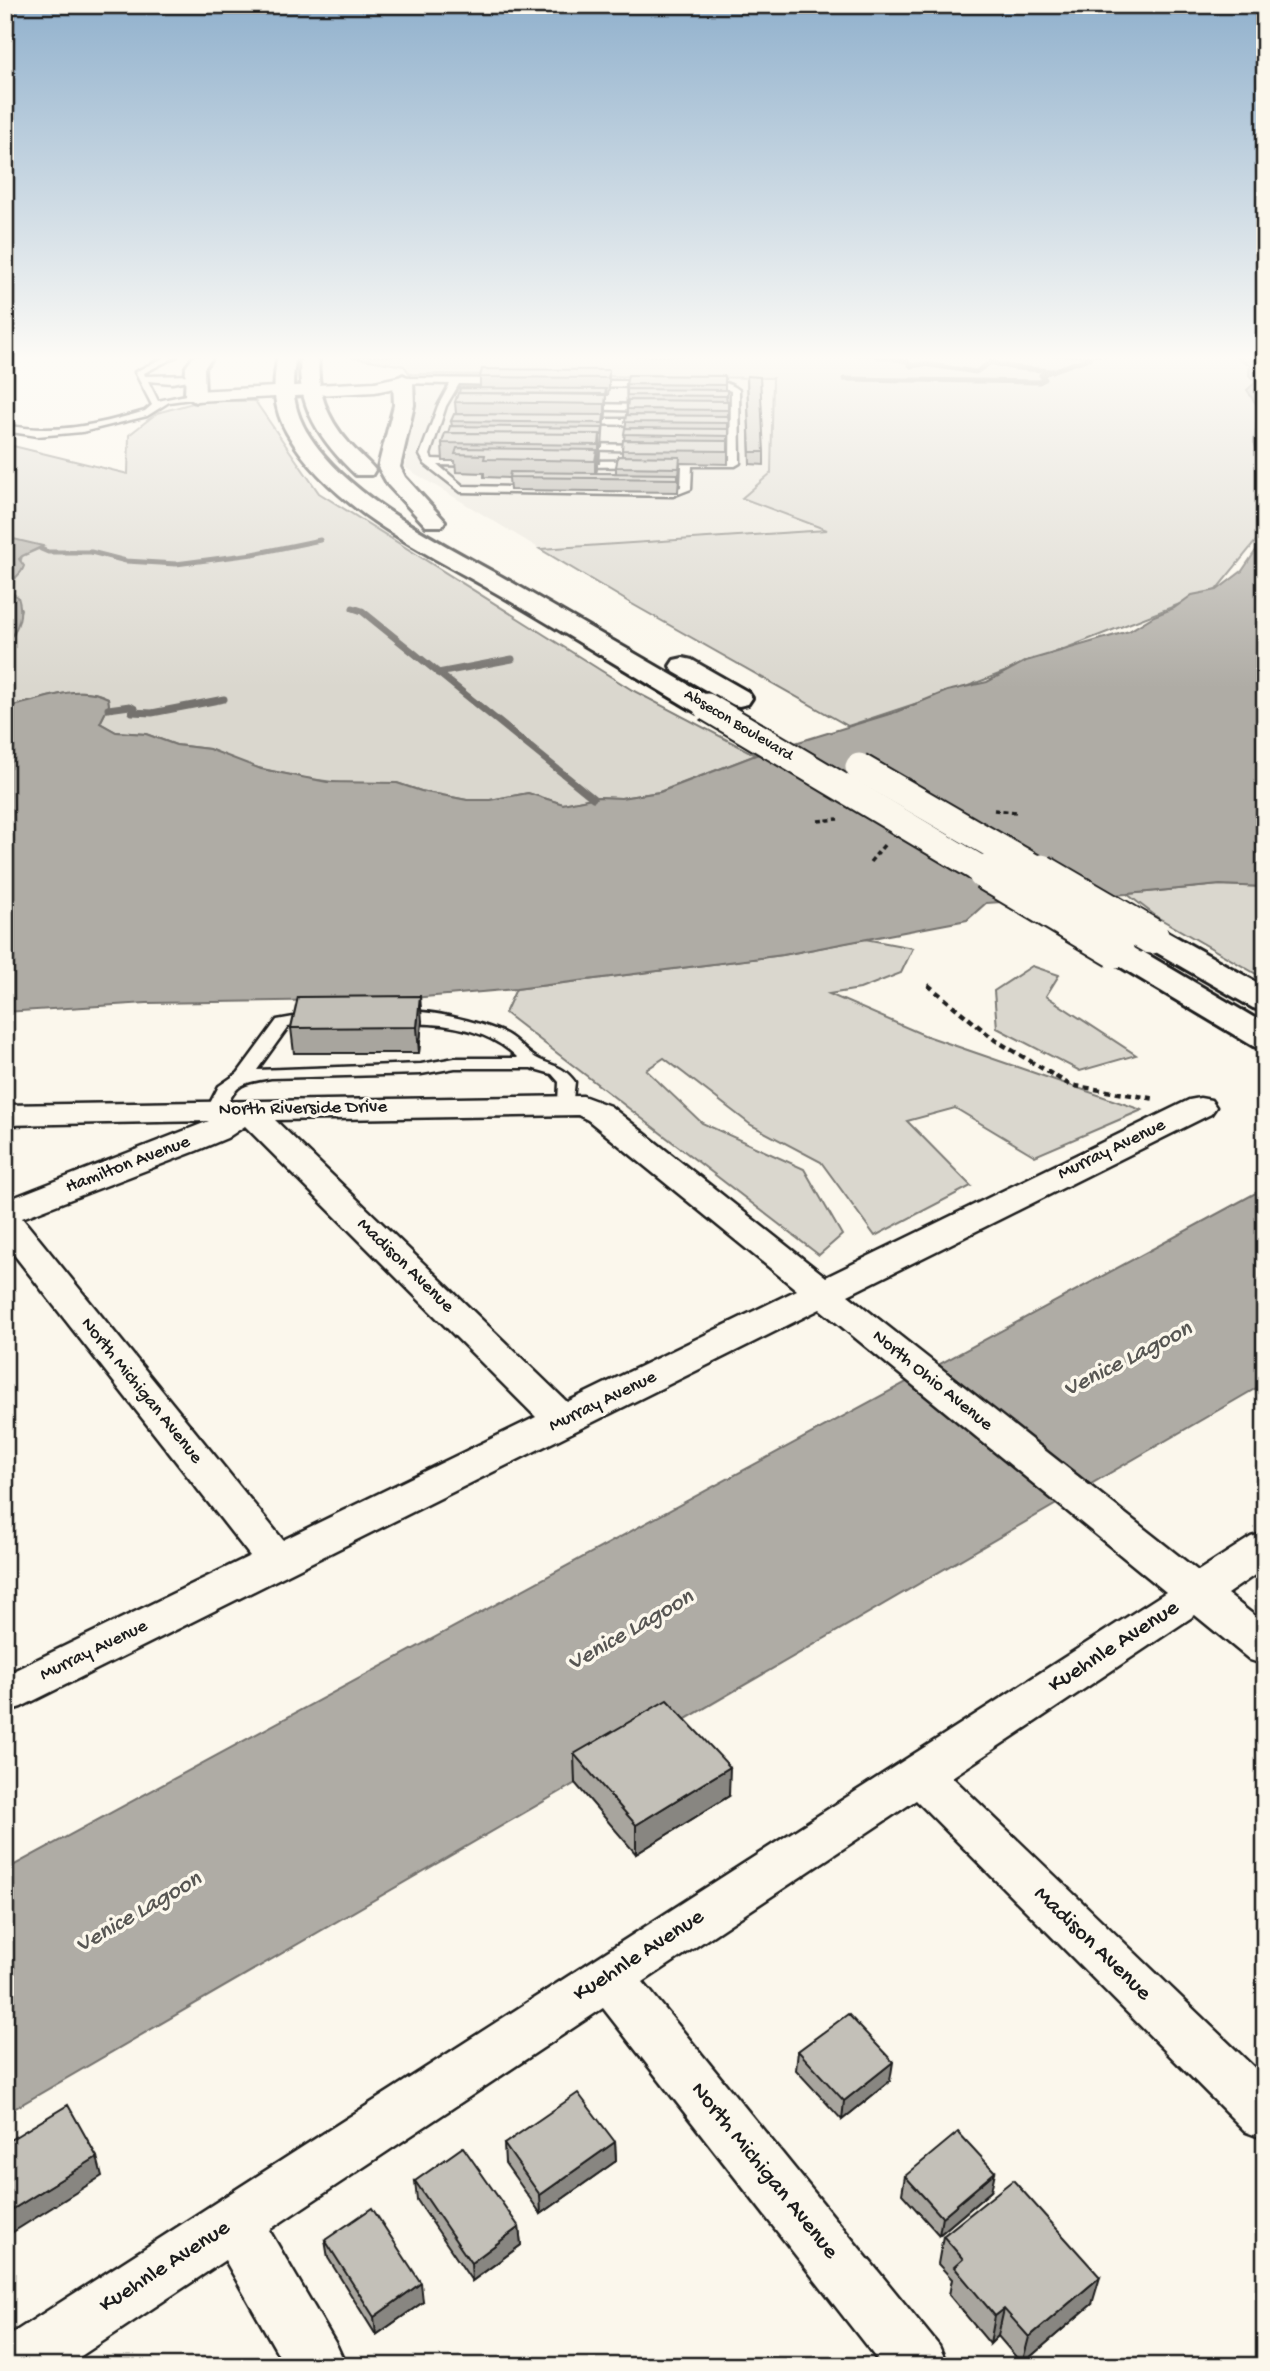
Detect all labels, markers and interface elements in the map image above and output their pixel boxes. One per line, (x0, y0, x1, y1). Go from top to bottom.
street label: Absecon Boulevard (680, 686, 797, 767)
street label: North Riverside Drive (219, 1096, 388, 1122)
street label: Murray Avenue (1054, 1114, 1170, 1186)
street label: Hamilton Avenue (63, 1131, 194, 1199)
street label: Madison Avenue (352, 1214, 459, 1318)
street label: North Michigan Avenue (75, 1313, 207, 1469)
water label: Venice Lagoon (1059, 1315, 1198, 1405)
street label: North Ohio Avenue (867, 1325, 997, 1437)
street label: Murray Avenue (545, 1366, 661, 1438)
water label: Venice Lagoon (563, 1583, 700, 1679)
street label: Kuehnle Avenue (1044, 1594, 1185, 1699)
street label: Murray Avenue (36, 1615, 152, 1687)
water label: Venice Lagoon (71, 1865, 208, 1961)
street label: Madison Avenue (1028, 1881, 1157, 2008)
street label: Kuehnle Avenue (569, 1903, 710, 2008)
street label: North Michigan Avenue (684, 2077, 844, 2266)
street label: Kuehnle Avenue (95, 2214, 236, 2319)

